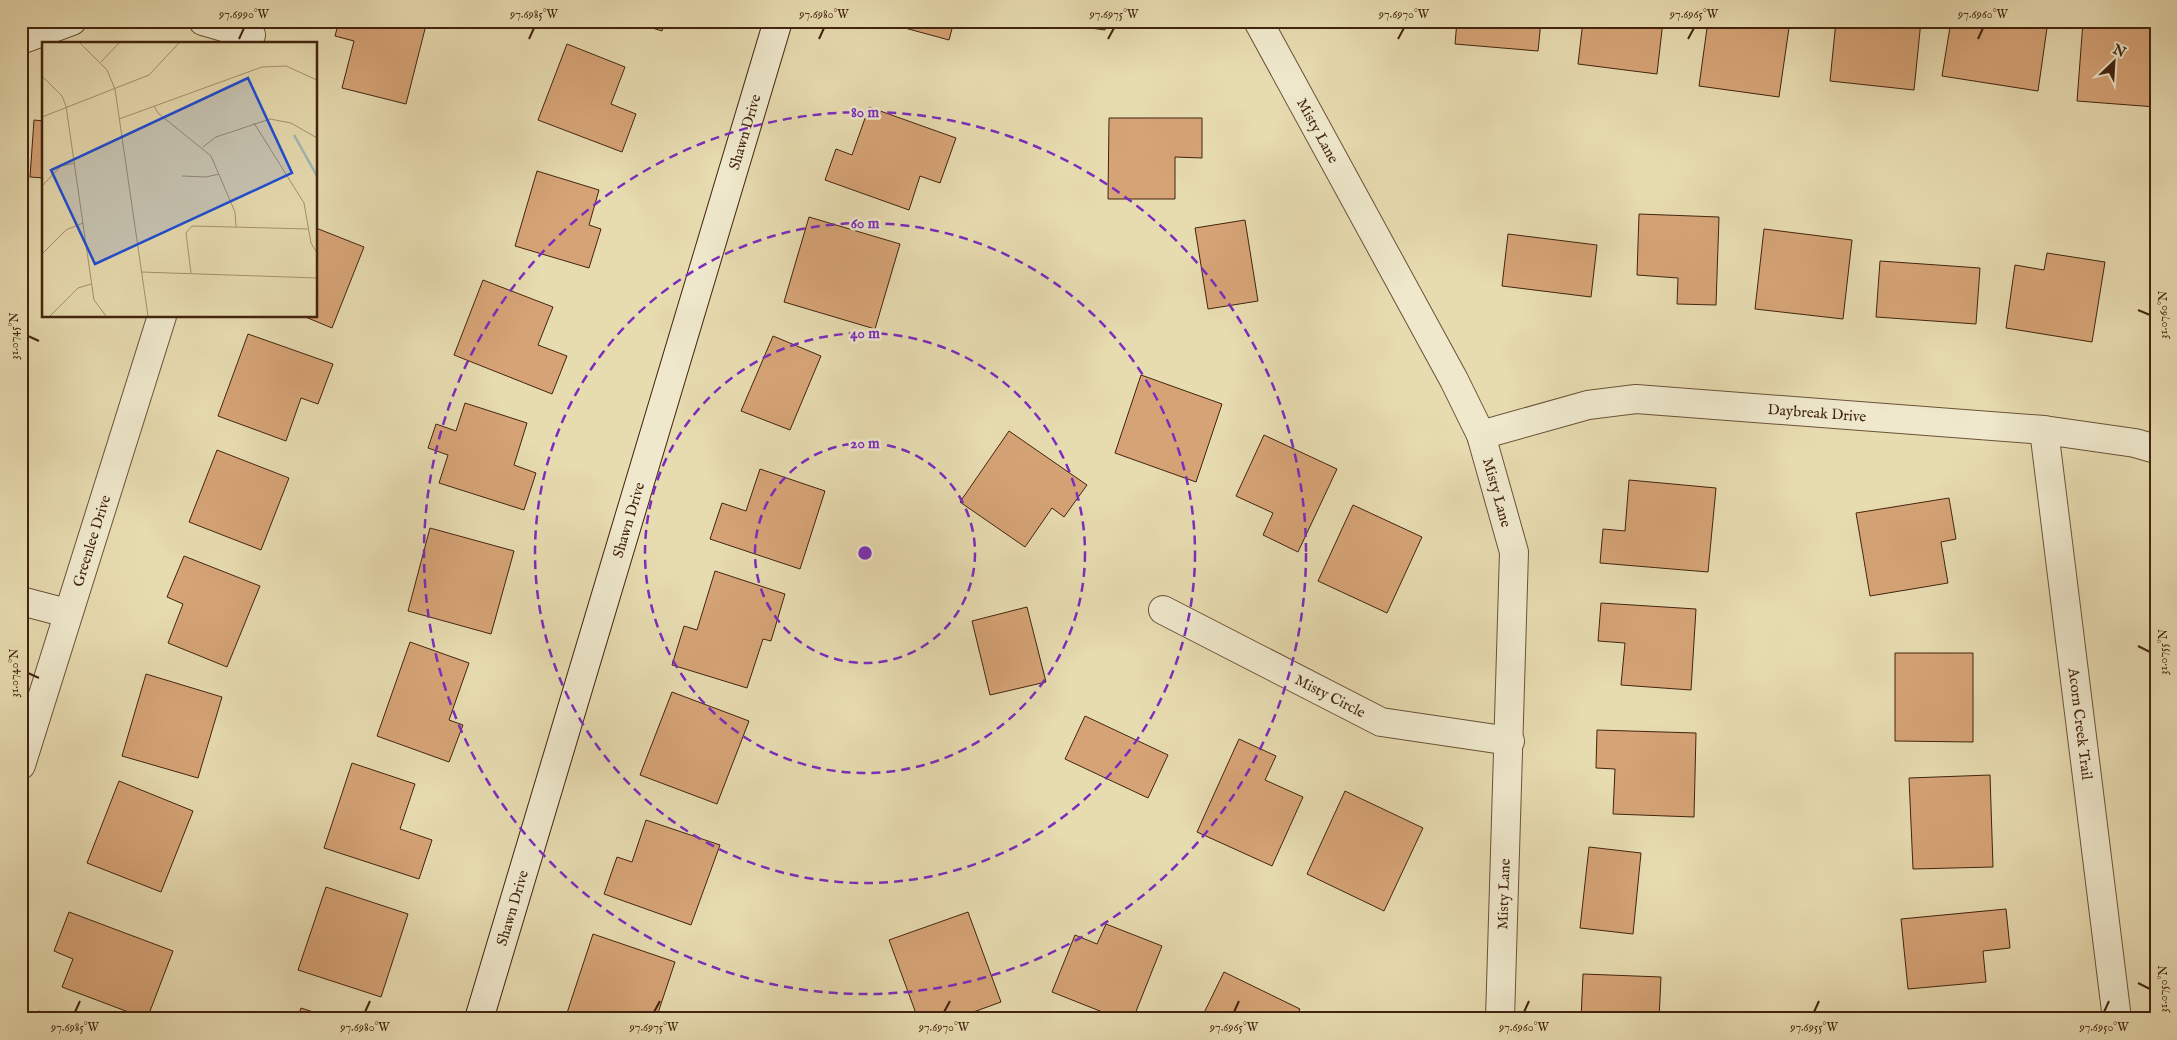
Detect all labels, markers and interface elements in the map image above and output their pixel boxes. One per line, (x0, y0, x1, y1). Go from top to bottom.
text: 97.6990°W (218, 7, 270, 22)
text: 97.6985°W (509, 7, 559, 22)
text: 97.6980°W (798, 7, 849, 22)
text: 97.6975°W (1089, 7, 1139, 22)
text: 97.6970°W (1378, 7, 1430, 22)
text: 97.6965°W (1669, 7, 1719, 22)
text: 97.6960°W (1957, 7, 2009, 22)
north arrow (2090, 38, 2140, 88)
text: N (2109, 40, 2128, 62)
inset map (42, 42, 318, 318)
street label: Shawn Drive (724, 92, 765, 172)
street label: Misty Lane (1292, 95, 1343, 167)
text: 80 m (851, 103, 879, 122)
text: 60 m (851, 214, 880, 233)
text: 31.0760°N (2156, 290, 2171, 339)
text: 31.0745°N (7, 312, 22, 360)
text: 40 m (850, 324, 880, 343)
street label: Daybreak Drive (1767, 400, 1867, 426)
text: 20 m (850, 434, 880, 453)
street label: Misty Lane (1478, 456, 1516, 529)
street label: Shawn Drive (608, 480, 649, 560)
street label: Greenlee Drive (68, 492, 115, 589)
centre of rings (856, 544, 874, 562)
text: 31.0755°N (2156, 628, 2171, 675)
text: 31.0740°N (7, 648, 22, 697)
street label: Acorn Creek Trail (2064, 666, 2097, 782)
street label: Misty Circle (1292, 670, 1369, 722)
street label: Misty Lane (1493, 858, 1515, 930)
street label: Shawn Drive (492, 868, 533, 948)
text: 31.0750°N (2156, 965, 2171, 1013)
text: 97.6985°W (50, 1020, 100, 1035)
text: 97.6980°W (339, 1020, 390, 1035)
text: 97.6975°W (629, 1020, 679, 1035)
text: 97.6970°W (918, 1020, 970, 1035)
text: 97.6965°W (1209, 1020, 1259, 1035)
text: 97.6960°W (1498, 1020, 1550, 1035)
text: 97.6955°W (1789, 1020, 1838, 1035)
text: 97.6950°W (2078, 1020, 2129, 1035)

